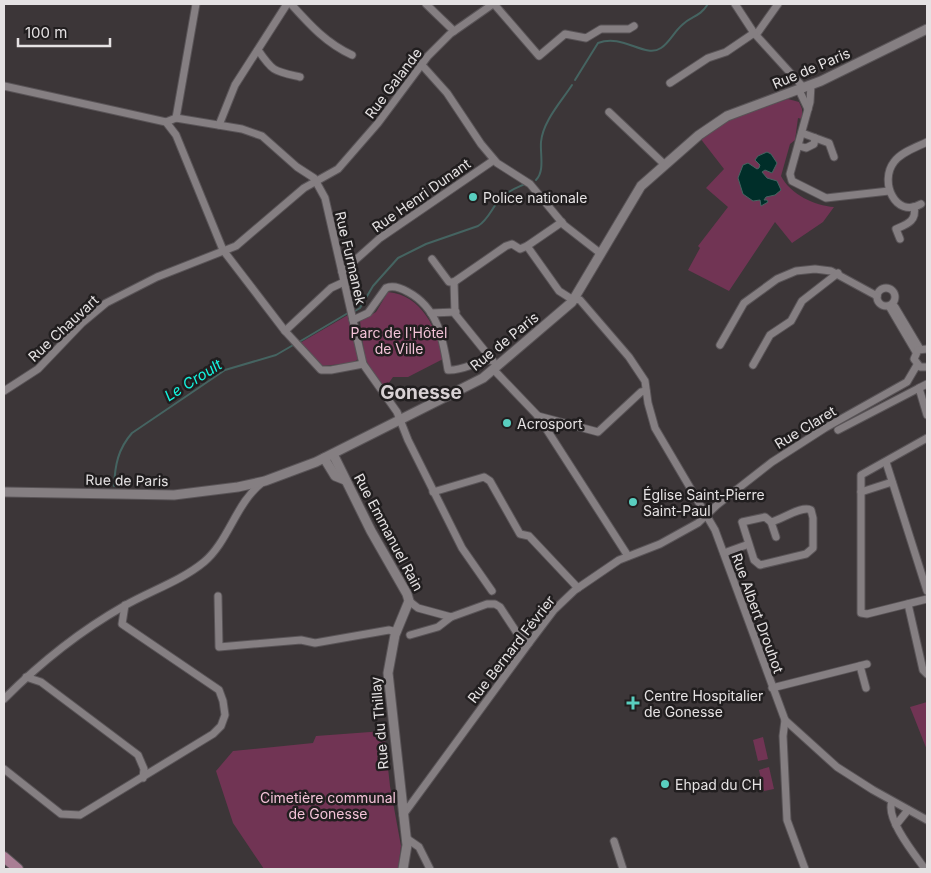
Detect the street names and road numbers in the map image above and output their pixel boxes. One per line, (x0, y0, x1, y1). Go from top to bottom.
street label: Rue Galande (361, 44, 425, 122)
street label: Rue de Paris (769, 44, 853, 92)
street label: Rue Henri Dunant (368, 154, 474, 235)
street label: Rue Furmanek (332, 210, 370, 307)
street label: Rue Chauvart (24, 291, 102, 365)
street label: Rue de Paris (466, 308, 542, 374)
street label: Rue Claret (771, 402, 839, 452)
street label: Rue Emmanuel Rain (351, 470, 427, 594)
street label: Rue de Paris (85, 471, 169, 489)
street label: Rue Albert Drouhot (728, 551, 788, 676)
street label: Rue Bernard Février (464, 592, 558, 706)
street label: Rue du Thillay (366, 676, 392, 770)

